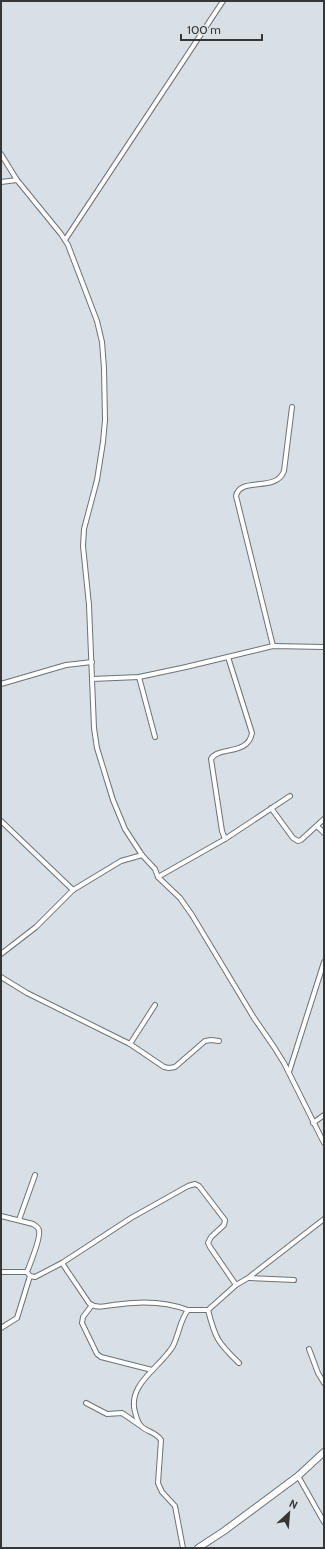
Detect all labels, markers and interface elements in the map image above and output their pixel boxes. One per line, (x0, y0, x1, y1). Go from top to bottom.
scale bar (181, 16, 262, 42)
text: 100 m (187, 22, 221, 37)
north arrow (269, 1493, 309, 1533)
text: N (287, 1496, 300, 1512)

